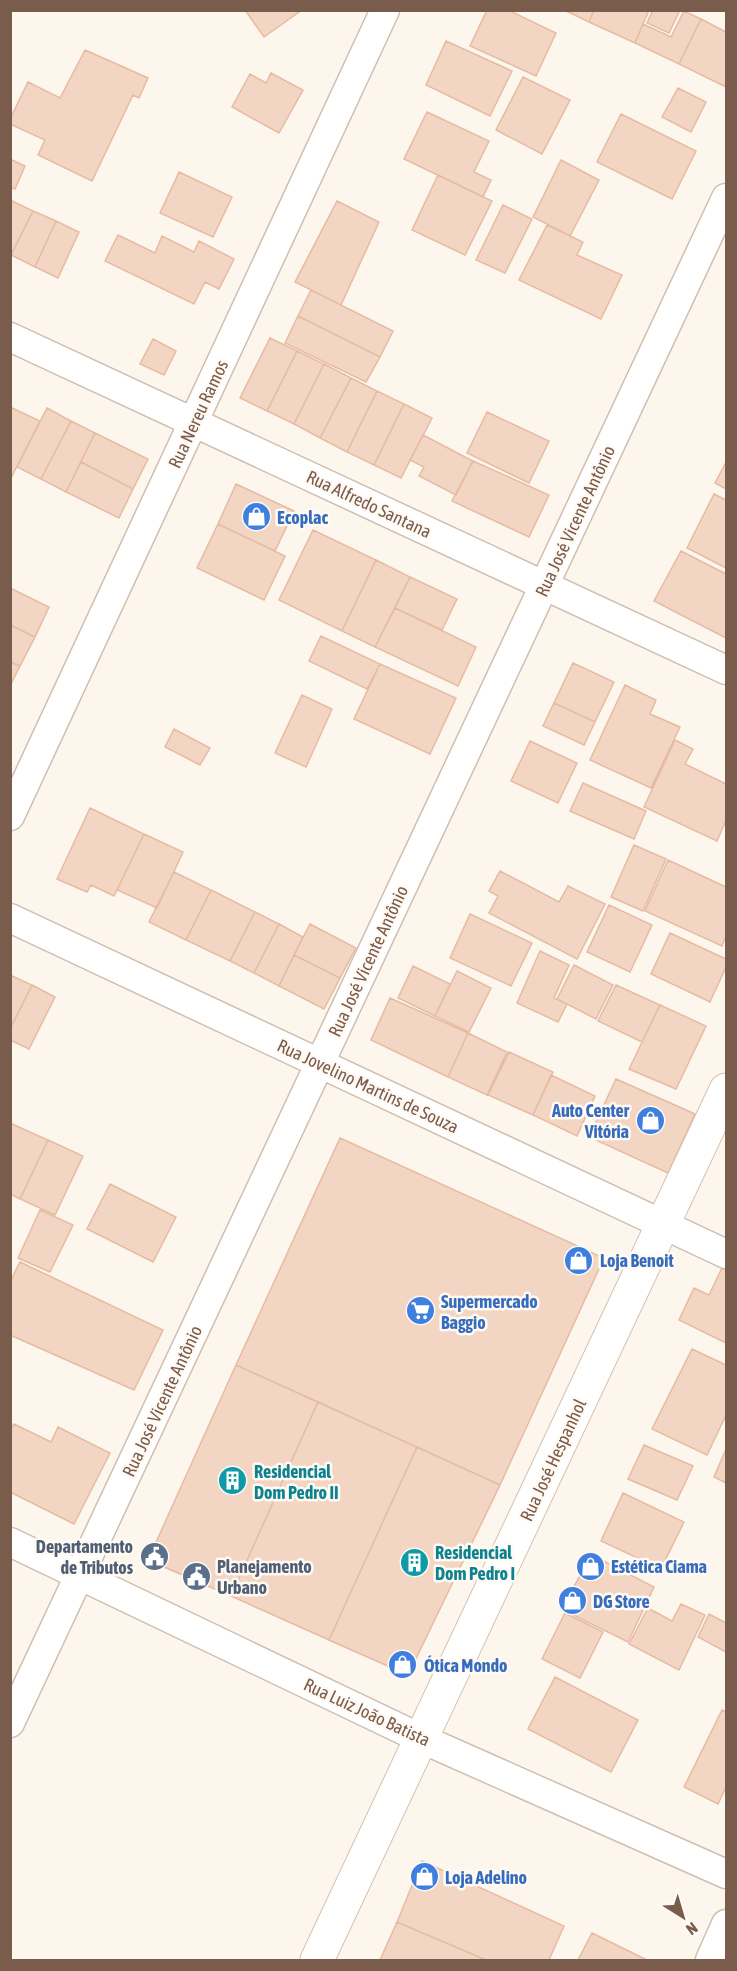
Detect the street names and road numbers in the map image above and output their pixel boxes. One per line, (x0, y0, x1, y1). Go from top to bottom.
street label: Rua Nereu Ramos (164, 356, 232, 472)
street label: Rua José Vicente Antônio (531, 442, 619, 600)
street label: Rua Alfredo Santana (303, 466, 435, 542)
street label: Rua José Vicente Antônio (324, 882, 412, 1040)
street label: Rua Jovelino Martins de Souza (274, 1035, 462, 1137)
street label: Rua José Vicente Antônio (118, 1322, 206, 1480)
street label: Rua José Hespanhol (516, 1395, 591, 1524)
street label: Rua Luiz João Batista (301, 1674, 433, 1750)

